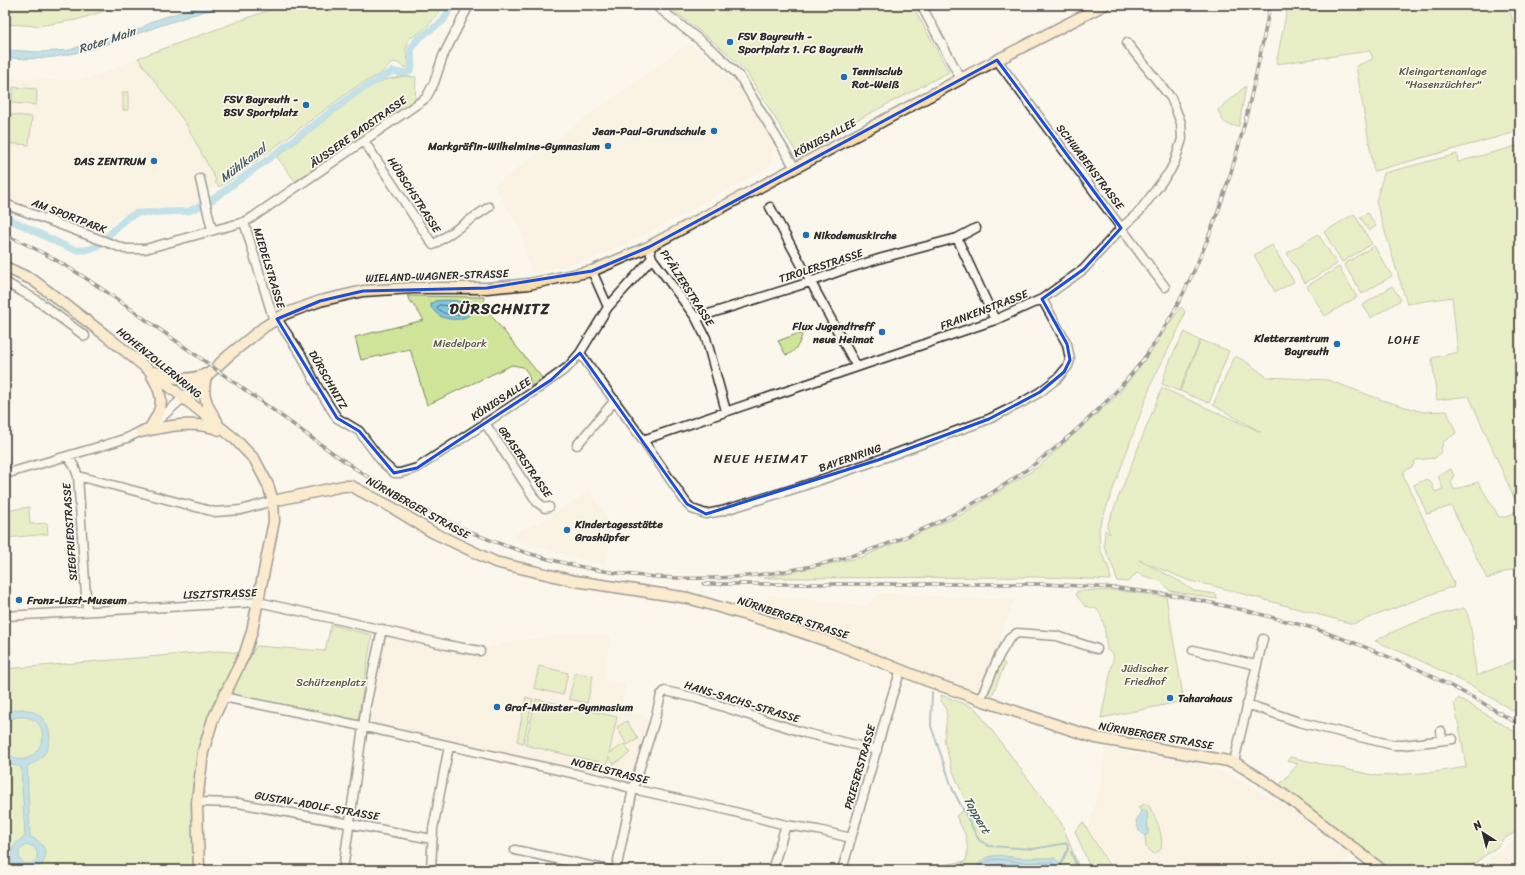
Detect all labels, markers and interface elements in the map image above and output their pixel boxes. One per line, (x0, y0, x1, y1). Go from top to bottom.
water label: Roter Main (76, 20, 140, 60)
place label: FSV Bayreuth - Sportplatz 1. FC Bayreuth (737, 27, 864, 59)
marker: FSV Bayreuth - Sportplatz 1. FC Bayreuth (725, 37, 735, 47)
place label: Tennisclub Rot-Weiß (851, 62, 903, 94)
park label: Kleingartenanlage "Hasenzüchter" (1399, 62, 1487, 94)
marker: Tennisclub Rot-Weiß (839, 72, 849, 82)
place label: FSV Bayreuth - BSV Sportplatz (223, 90, 299, 122)
street label: ÄUSSERE BADSTRASSE (304, 91, 411, 173)
marker: FSV Bayreuth - BSV Sportplatz (301, 100, 311, 110)
street label: KÖNIGSALLEE (790, 113, 861, 163)
street label: SCHWABENSTRASSE (1051, 120, 1129, 215)
place label: Jean-Paul-Grundschule (592, 122, 706, 141)
marker: Jean-Paul-Grundschule (709, 126, 719, 136)
water label: Mühlkanal (215, 136, 273, 188)
place label: Markgräfin-Wilhelmine-Gymnasium (427, 137, 601, 156)
marker: Markgräfin-Wilhelmine-Gymnasium (603, 141, 613, 151)
place label: DAS ZENTRUM (74, 152, 147, 171)
street label: HÜBSCHSTRASSE (382, 153, 446, 238)
marker: DAS ZENTRUM (149, 156, 159, 166)
street label: AM SPORTPARK (28, 193, 109, 239)
street label: MIEDELSTRASSE (248, 225, 291, 312)
place label: Nikodemuskirche (813, 226, 897, 245)
marker: Nikodemuskirche (801, 230, 811, 240)
street label: TIROLERSTRASSE (777, 243, 866, 289)
street label: PFÄLZERSTRASSE (655, 246, 720, 331)
street label: WIELAND-WAGNER-STRASSE (365, 264, 510, 288)
street label: FRANKENSTRASSE (937, 284, 1032, 336)
district label: DÜRSCHNITZ (450, 296, 551, 322)
place label: Flux Jugendtreff neue Heimat (792, 317, 876, 349)
street label: HOHENZOLLERNRING (112, 322, 206, 404)
marker: Flux Jugendtreff neue Heimat (877, 327, 887, 337)
place label: Kletterzentrum Bayreuth (1253, 329, 1330, 361)
district label: LOHE (1388, 329, 1421, 351)
park label: Miedelpark (433, 334, 487, 353)
marker: Kletterzentrum Bayreuth (1332, 339, 1342, 349)
street label: DÜRSCHNITZ (303, 347, 353, 414)
street label: KÖNIGSALLEE (467, 372, 536, 426)
street label: GRASERSTRASSE (493, 422, 558, 503)
street label: BAYERNRING (816, 438, 884, 478)
district label: NEUE HEIMAT (714, 447, 808, 470)
street label: NÜRNBERGER STRASSE (363, 472, 474, 545)
street label: SIEGFRIEDSTRASSE (57, 482, 83, 581)
place label: Kindertagesstätte Grashüpfer (574, 515, 663, 547)
marker: Kindertagesstätte Grashüpfer (562, 525, 572, 535)
street label: LISZTSTRASSE (183, 583, 258, 605)
place label: Franz-Liszt-Museum (26, 591, 128, 610)
street label: NÜRNBERGER STRASSE (735, 591, 852, 645)
marker: Franz-Liszt-Museum (14, 595, 24, 605)
park label: Jüdischer Friedhof (1121, 659, 1170, 691)
park label: Schützenplatz (296, 673, 367, 692)
street label: HANS-SACHS-STRASSE (682, 675, 803, 729)
place label: Taharahaus (1178, 689, 1233, 708)
marker: Taharahaus (1165, 693, 1175, 703)
place label: Graf-Münster-Gymnasium (504, 698, 634, 717)
marker: Graf-Münster-Gymnasium (492, 702, 502, 712)
street label: NÜRNBERGER STRASSE (1097, 717, 1216, 756)
street label: PRIESERSTRASSE (839, 721, 881, 812)
street label: NOBELSTRASSE (569, 752, 652, 790)
street label: GUSTAV-ADOLF-STRASSE (253, 786, 382, 826)
water label: Tappert (957, 792, 998, 840)
north arrow (1463, 813, 1503, 853)
text: N (1468, 815, 1486, 836)

